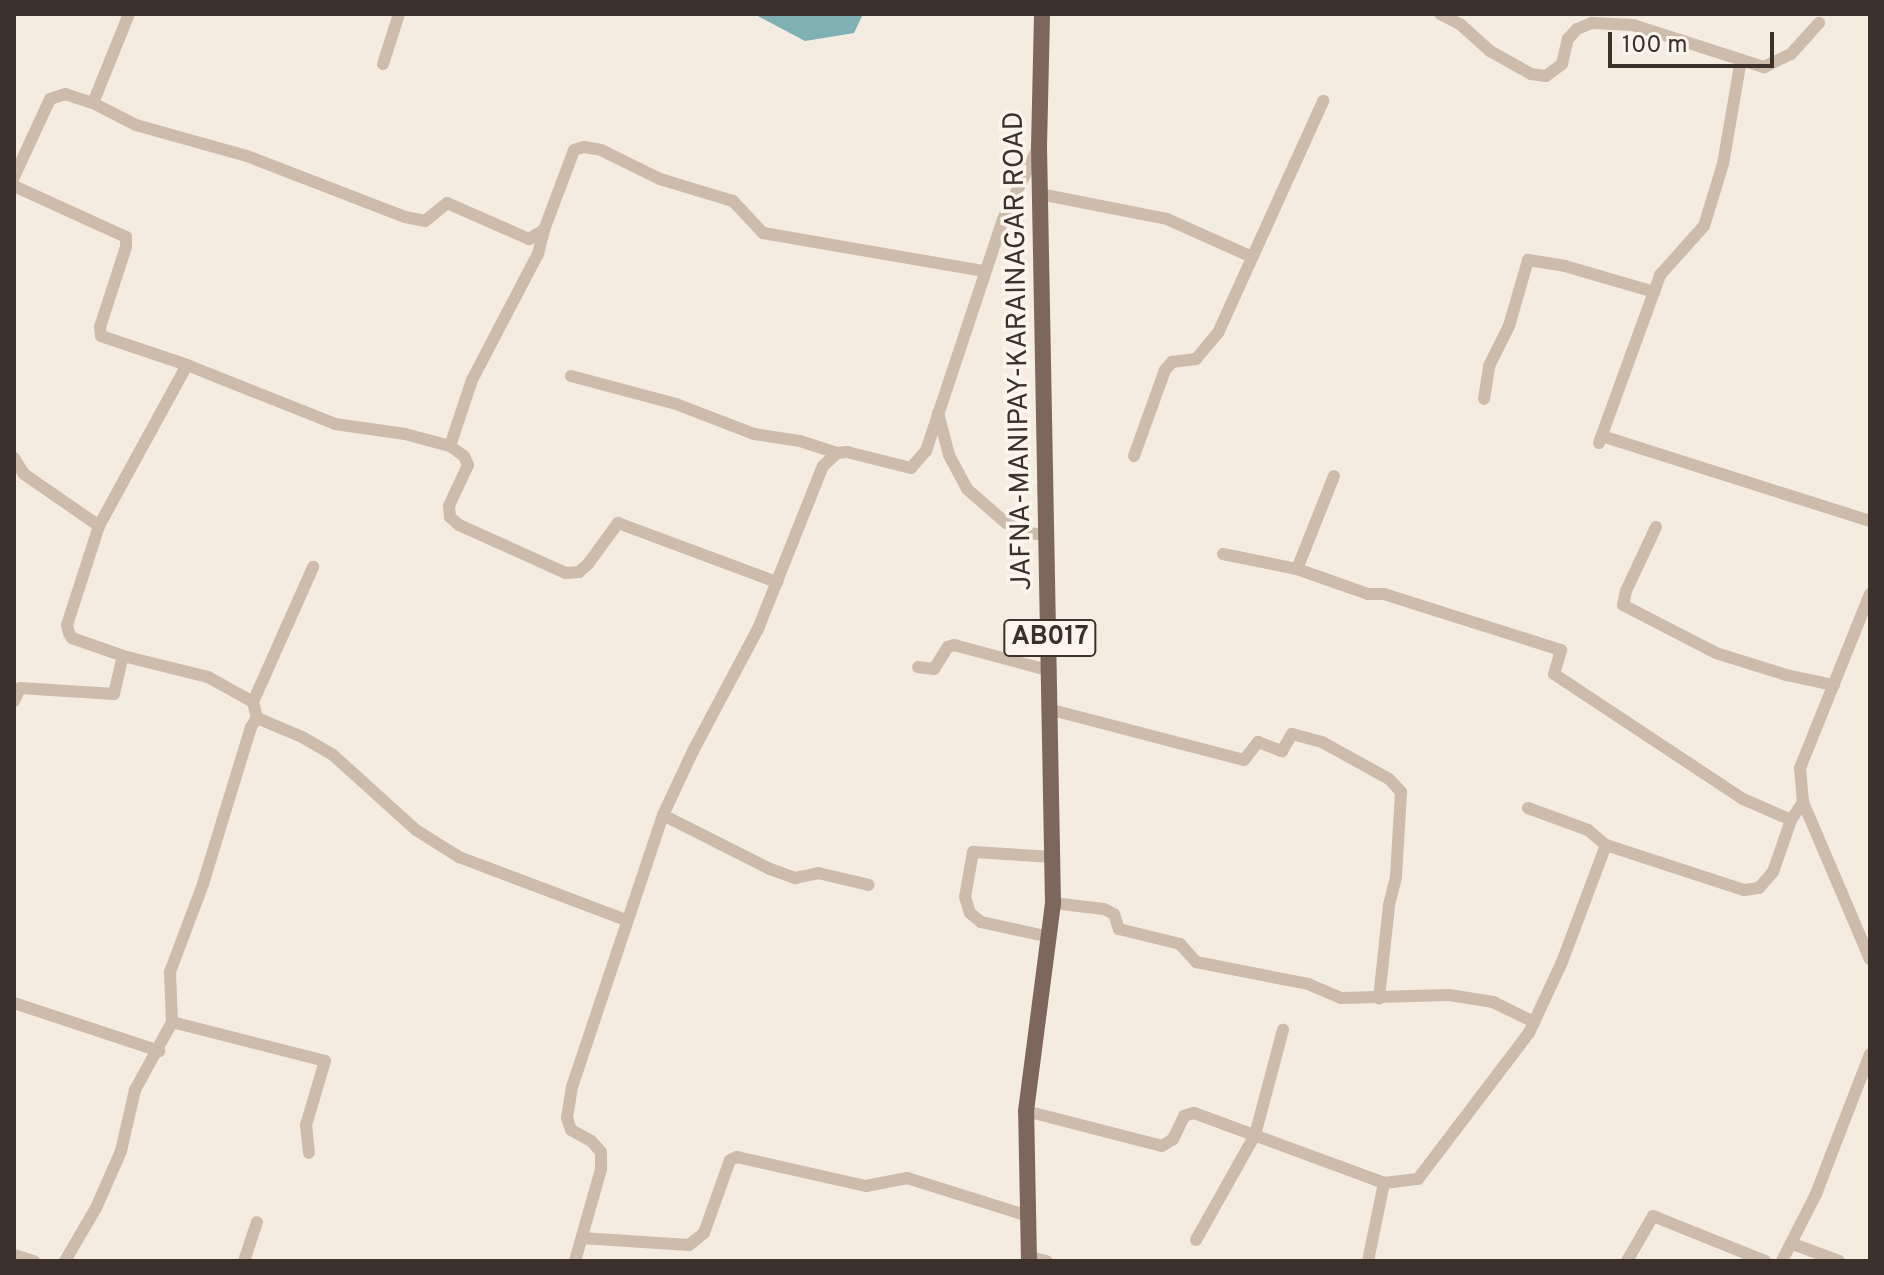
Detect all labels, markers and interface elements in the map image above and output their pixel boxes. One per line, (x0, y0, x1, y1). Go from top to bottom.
scale bar (1612, 16, 1778, 66)
text: 100 m (1622, 31, 1688, 61)
street label: JAFNA-MANIPAY-KARAINAGAR ROAD (998, 111, 1040, 591)
road number: AB017 (1002, 616, 1098, 660)

